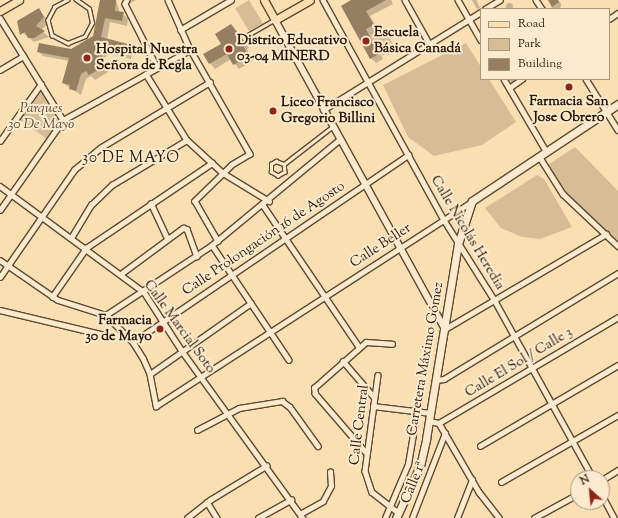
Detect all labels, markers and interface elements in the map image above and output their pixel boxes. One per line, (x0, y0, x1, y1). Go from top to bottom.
legend (480, 8, 610, 80)
text: Road (518, 15, 545, 33)
place label: Escuela Básica Canadá (374, 25, 461, 58)
place label: Distrito Educativo 03-04 MINERD (237, 33, 347, 66)
text: Park (518, 35, 541, 53)
marker: Escuela Básica Canadá (361, 36, 371, 46)
place label: Hospital Nuestra Señora de Regla (96, 42, 198, 74)
marker: Distrito Educativo 03-04 MINERD (224, 44, 234, 54)
marker: Hospital Nuestra Señora de Regla (81, 52, 93, 64)
text: Building (518, 55, 562, 73)
marker: Farmacia San Jose Obrero (564, 82, 574, 92)
place label: Farmacia San Jose Obrero (529, 94, 609, 126)
place label: Liceo Francisco Gregorio Billini (281, 95, 375, 128)
park label: Parques 30 De Mayo (8, 101, 74, 134)
marker: Liceo Francisco Gregorio Billini (268, 106, 278, 116)
district label: 30 DE MAYO (82, 150, 180, 168)
street label: Calle Nicolás Heredia (426, 173, 508, 293)
street label: Calle Prolongación 16 de Agosto (180, 178, 348, 300)
street label: Calle Beller (347, 220, 415, 272)
street label: Calle Marcial Soto (140, 277, 218, 377)
street label: Carretera Máximo Gómez (404, 281, 448, 437)
place label: Farmacia 30 de Mayo (85, 313, 152, 346)
marker: Farmacia 30 de Mayo (155, 324, 165, 334)
street label: Calle El Sol / Calle 3 (462, 324, 576, 402)
street label: Calle Central (347, 384, 373, 466)
street label: Calle 1ª (398, 460, 430, 506)
north arrow (570, 470, 610, 510)
text: N (577, 471, 593, 489)

